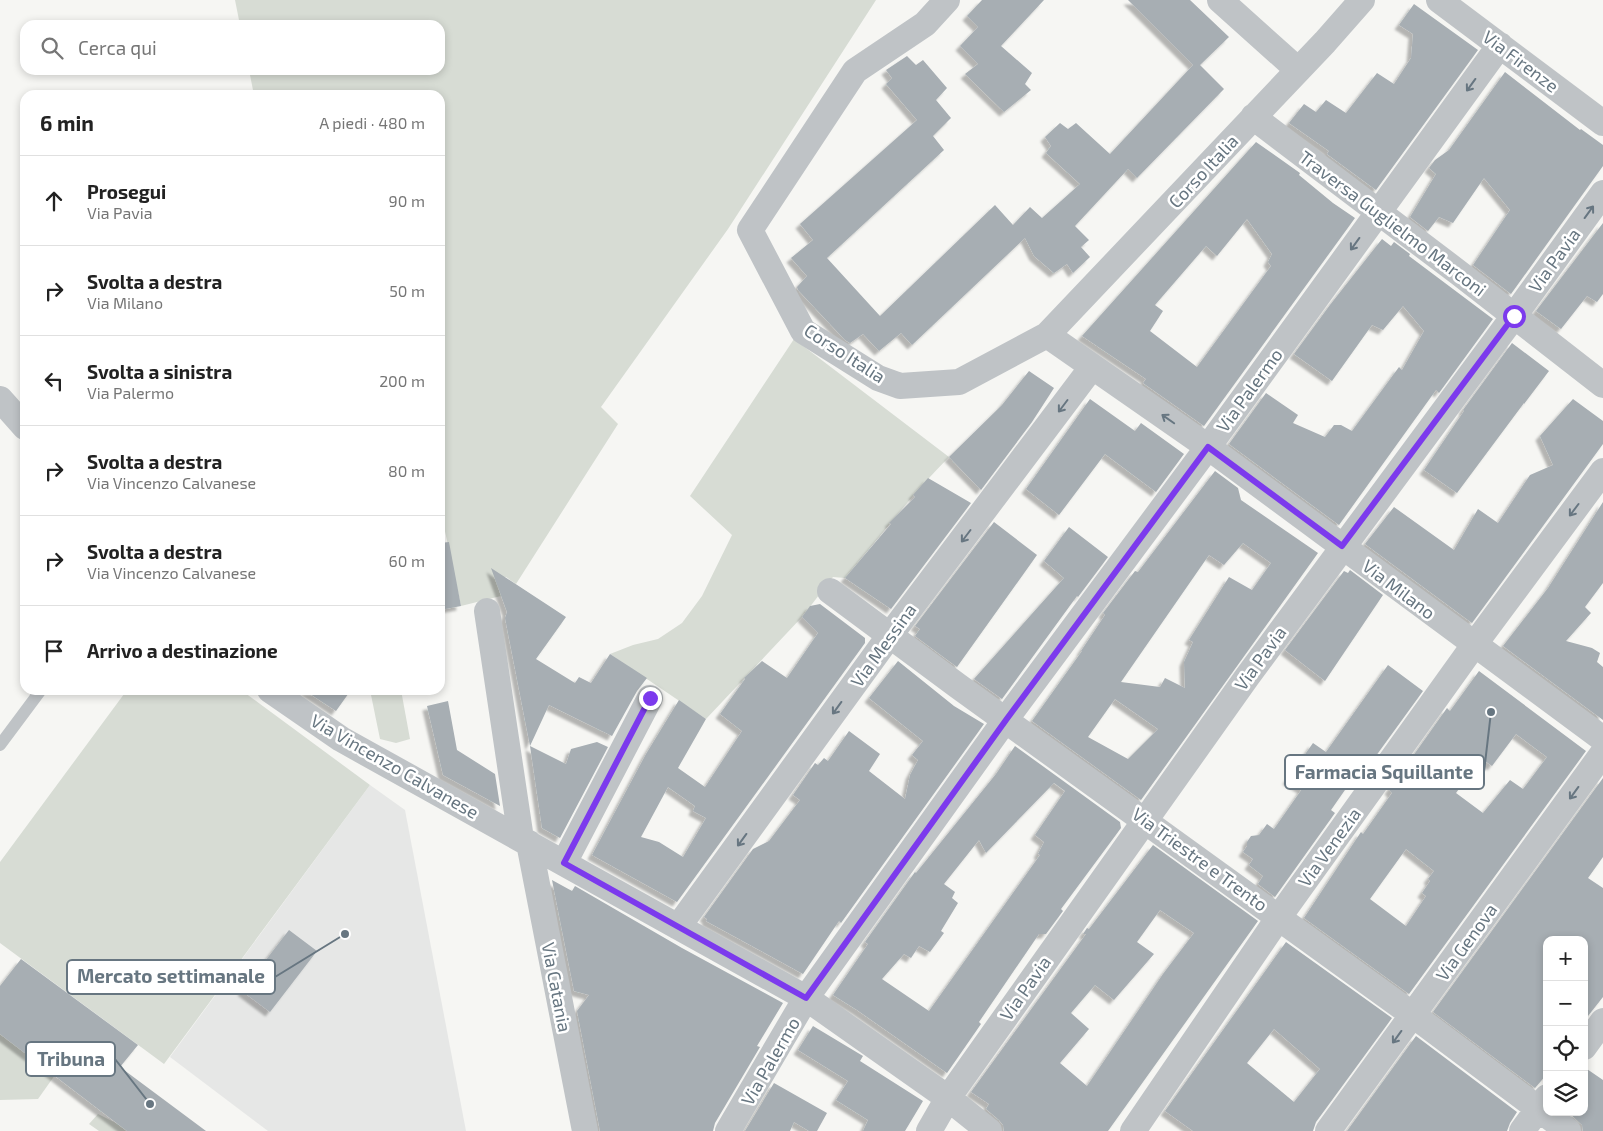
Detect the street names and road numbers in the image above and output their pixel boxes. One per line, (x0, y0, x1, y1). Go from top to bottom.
street label: Via Firenze (1479, 25, 1563, 97)
street label: Corso Italia (1164, 130, 1242, 212)
street label: Traversa Guglielmo Marconi (1295, 146, 1491, 300)
street label: Via Pavia (1523, 224, 1585, 296)
street label: Corso Italia (800, 319, 890, 387)
street label: Via Palermo (1211, 344, 1287, 436)
street label: Via Milano (1358, 554, 1440, 624)
street label: Via Messina (845, 599, 921, 691)
street label: Via Pavia (1229, 622, 1291, 694)
street label: Via Vincenzo Calvanese (307, 709, 483, 823)
street label: Via Triestre e Trento (1128, 803, 1272, 915)
street label: Via Venezia (1293, 803, 1365, 891)
street label: Via Genova (1431, 899, 1501, 985)
street label: Via Catania (538, 940, 576, 1034)
street label: Via Pavia (995, 952, 1055, 1024)
street label: Via Palermo (736, 1013, 804, 1109)

